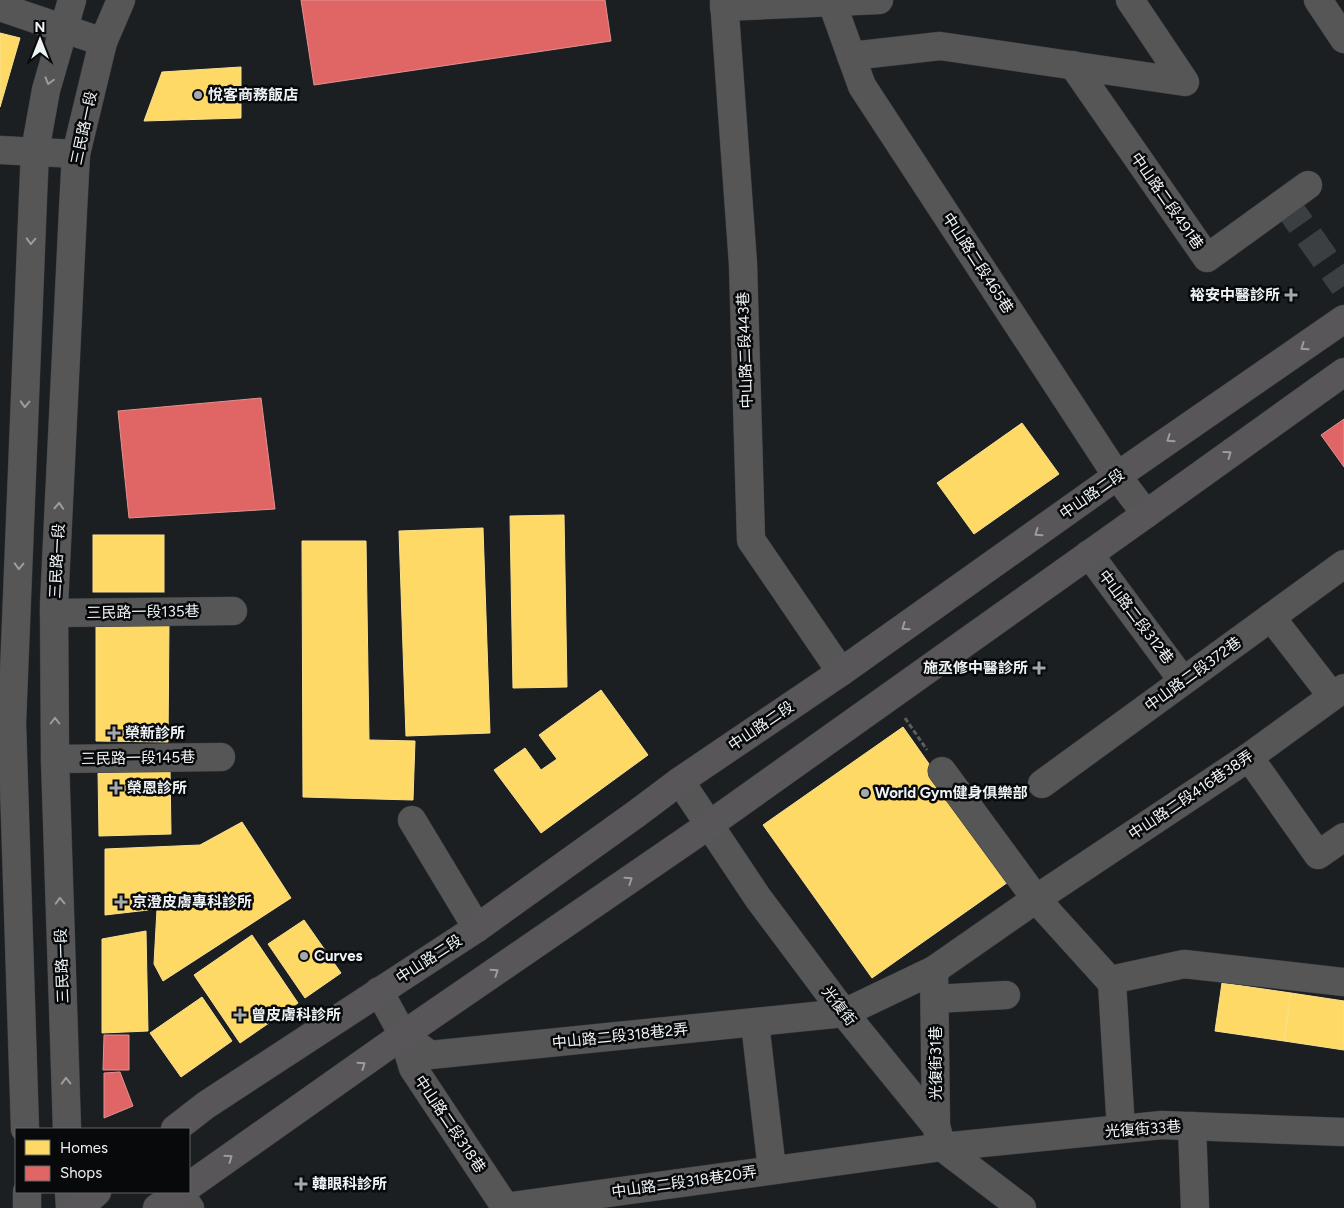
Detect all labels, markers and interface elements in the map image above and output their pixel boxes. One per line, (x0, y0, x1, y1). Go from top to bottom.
north arrow (15, 15, 65, 65)
text: N (35, 19, 45, 36)
one-way arrow (45, 76, 55, 84)
place label: 悅客商務飯店 (208, 86, 298, 104)
street label: 三民路一段 (67, 89, 101, 167)
marker: 悅客商務飯店 (192, 89, 204, 101)
street label: 中山路二段491巷 (1127, 149, 1207, 253)
street label: 中山路二段465巷 (939, 209, 1017, 317)
one-way arrow (26, 238, 36, 246)
place label: 裕安中醫診所 (1190, 286, 1280, 304)
marker: 裕安中醫診所 (1284, 288, 1298, 302)
street label: 中山路二段443巷 (734, 291, 756, 409)
one-way arrow (1300, 341, 1310, 350)
one-way arrow (20, 400, 30, 408)
one-way arrow (1167, 433, 1176, 442)
one-way arrow (1223, 451, 1232, 460)
street label: 中山路二段 (1056, 465, 1128, 523)
one-way arrow (54, 502, 65, 510)
street label: 三民路一段 (46, 523, 68, 599)
one-way arrow (1034, 527, 1043, 536)
one-way arrow (13, 563, 24, 571)
street label: 中山路二段312巷 (1095, 567, 1177, 667)
street label: 三民路一段135巷 (86, 602, 200, 622)
one-way arrow (901, 621, 911, 630)
street label: 中山路二段372巷 (1141, 633, 1245, 715)
place label: 施丞修中醫診所 (923, 659, 1028, 677)
marker: 施丞修中醫診所 (1032, 661, 1046, 675)
street label: 中山路二段 (725, 698, 797, 754)
one-way arrow (50, 716, 60, 724)
place label: 榮新診所 (125, 724, 185, 742)
marker: 榮新診所 (107, 726, 121, 740)
street label: 中山路二段416巷38弄 (1125, 747, 1257, 843)
street label: 三民路一段145巷 (81, 748, 195, 768)
place label: 榮恩診所 (127, 779, 187, 797)
marker: 榮恩診所 (109, 781, 123, 795)
place label: World Gym健身俱樂部 (875, 784, 1028, 802)
marker: World Gym健身俱樂部 (859, 787, 871, 799)
one-way arrow (623, 877, 633, 886)
place label: 京澄皮膚專科診所 (132, 893, 252, 911)
marker: 京澄皮膚專科診所 (114, 895, 128, 909)
one-way arrow (55, 896, 65, 904)
street label: 三民路一段 (52, 928, 72, 1004)
street label: 中山路二段 (393, 931, 465, 987)
place label: Curves (314, 947, 362, 965)
marker: Curves (298, 950, 310, 962)
one-way arrow (489, 969, 499, 978)
street label: 光復街 (818, 983, 860, 1029)
place label: 曾皮膚科診所 (251, 1006, 341, 1024)
marker: 曾皮膚科診所 (233, 1008, 247, 1022)
street label: 中山路二段318巷2弄 (551, 1020, 689, 1052)
street label: 光復街31巷 (927, 1026, 945, 1100)
one-way arrow (356, 1062, 366, 1071)
street label: 中山路二段318巷 (411, 1072, 489, 1176)
one-way arrow (61, 1076, 71, 1084)
street label: 光復街33巷 (1104, 1117, 1182, 1141)
legend (15, 1128, 190, 1193)
text: Homes (60, 1139, 108, 1157)
one-way arrow (223, 1155, 232, 1164)
street label: 中山路二段318巷20弄 (610, 1163, 758, 1201)
text: Shops (60, 1164, 102, 1182)
place label: 韓眼科診所 (312, 1175, 387, 1193)
marker: 韓眼科診所 (294, 1177, 308, 1191)

